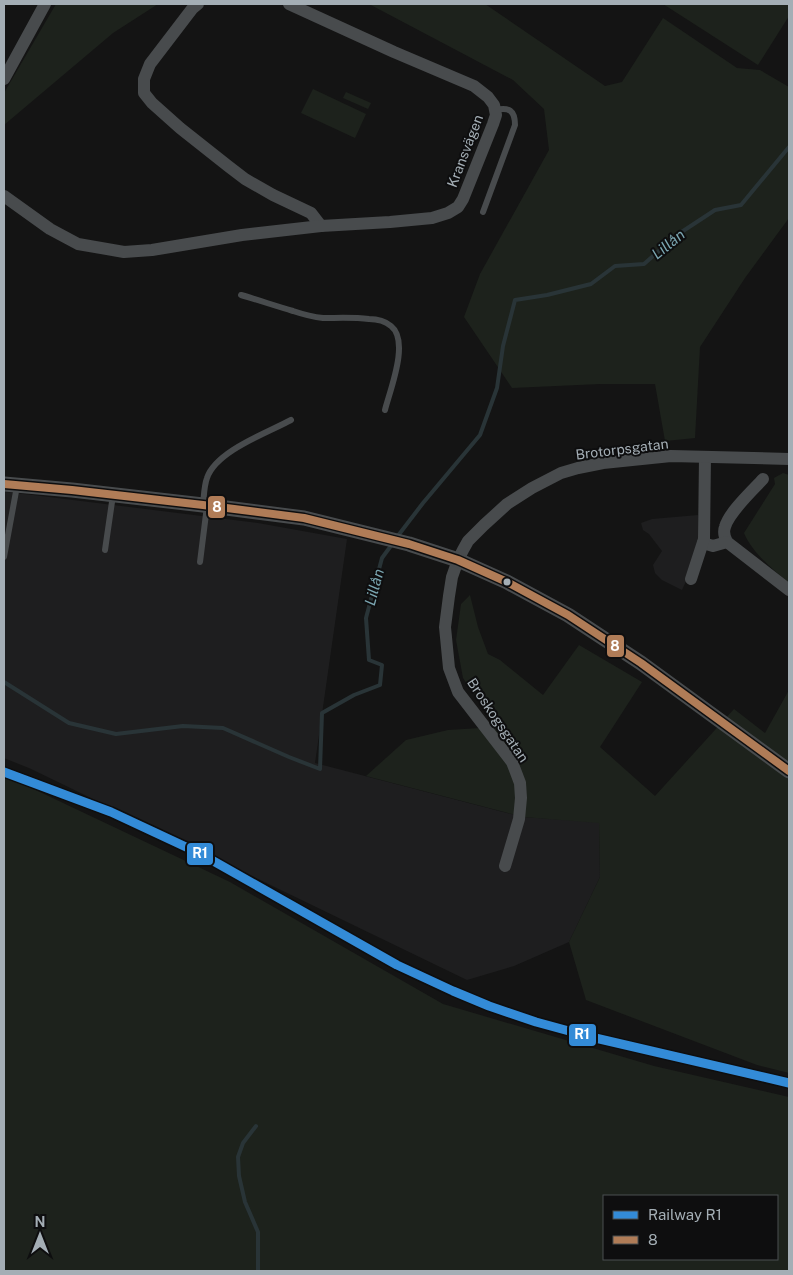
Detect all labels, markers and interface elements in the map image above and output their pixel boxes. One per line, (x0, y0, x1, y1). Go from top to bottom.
street label: Kransvägen (444, 112, 486, 190)
water label: Lillån (648, 226, 688, 262)
street label: Brotorpsgatan (575, 435, 669, 463)
line badge: 8 (207, 495, 226, 519)
text: 8 (212, 499, 222, 515)
water label: Lillån (361, 567, 387, 607)
unlabelled marker (502, 577, 512, 587)
line badge: 8 (606, 634, 625, 658)
text: 8 (610, 638, 620, 654)
street label: Broskogsgatan (464, 675, 532, 765)
line badge: R1 (186, 842, 214, 866)
text: R1 (192, 845, 208, 861)
line badge: R1 (568, 1023, 597, 1047)
text: R1 (574, 1026, 590, 1042)
legend (603, 1195, 778, 1260)
text: Railway R1 (648, 1206, 722, 1223)
north arrow (15, 1210, 65, 1260)
text: N (35, 1214, 45, 1230)
text: 8 (648, 1231, 658, 1248)

